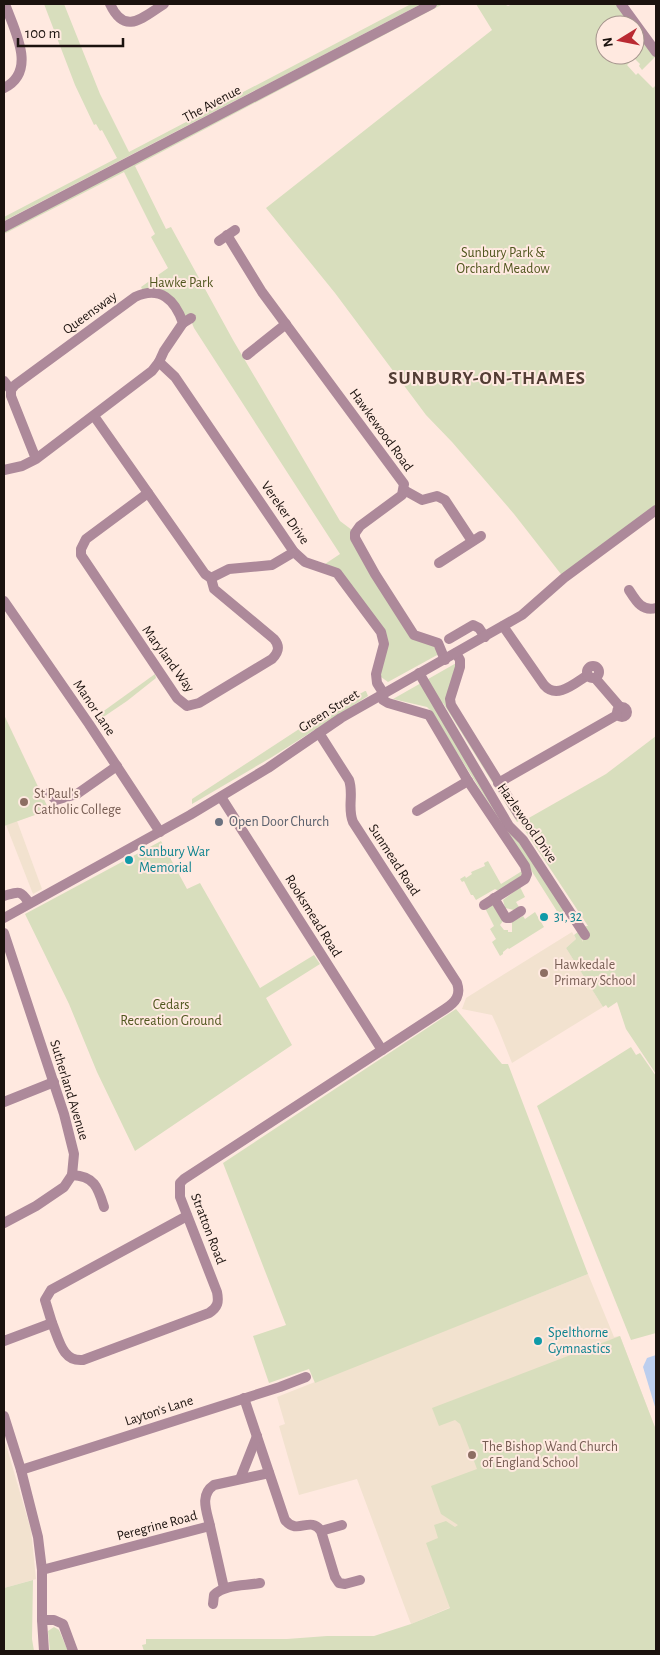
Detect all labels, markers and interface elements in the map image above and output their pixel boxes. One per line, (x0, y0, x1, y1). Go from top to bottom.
scale bar (18, 15, 122, 47)
north arrow (595, 15, 645, 65)
text: 100 m (25, 26, 60, 41)
text: N (600, 36, 616, 48)
street label: The Avenue (181, 83, 243, 125)
park label: Sunbury Park & Orchard Meadow (456, 246, 550, 276)
park label: Hawke Park (149, 276, 214, 290)
street label: Queensway (60, 289, 120, 337)
district label: SUNBURY-ON-THAMES (388, 369, 586, 388)
street label: Hawkewood Road (347, 386, 415, 474)
street label: Vereker Drive (258, 479, 312, 547)
street label: Maryland Way (139, 623, 197, 695)
street label: Manor Lane (70, 678, 118, 738)
street label: Green Street (296, 687, 362, 735)
street label: Hazlewood Drive (495, 781, 559, 865)
place label: St Paul's Catholic College (34, 787, 121, 817)
marker: St Paul's Catholic College (18, 796, 30, 808)
place label: Open Door Church (229, 815, 329, 829)
marker: Open Door Church (213, 816, 225, 828)
street label: Sunmead Road (366, 822, 422, 898)
place label: Sunbury War Memorial (139, 845, 210, 875)
marker: Sunbury War Memorial (123, 854, 135, 866)
street label: Rooksmead Road (282, 872, 344, 960)
place label: 31, 32 (554, 910, 582, 924)
marker: 31, 32 (538, 911, 550, 923)
place label: Hawkedale Primary School (554, 958, 636, 988)
marker: Hawkedale Primary School (538, 967, 550, 979)
park label: Cedars Recreation Ground (120, 998, 222, 1028)
street label: Sutherland Avenue (47, 1038, 91, 1142)
street label: Stratton Road (188, 1192, 228, 1266)
place label: Spelthorne Gymnastics (548, 1326, 610, 1356)
marker: Spelthorne Gymnastics (532, 1335, 544, 1347)
street label: Layton's Lane (123, 1393, 195, 1429)
place label: The Bishop Wand Church of England School (482, 1440, 618, 1470)
marker: The Bishop Wand Church of England School (466, 1449, 478, 1461)
street label: Peregrine Road (115, 1509, 199, 1543)

